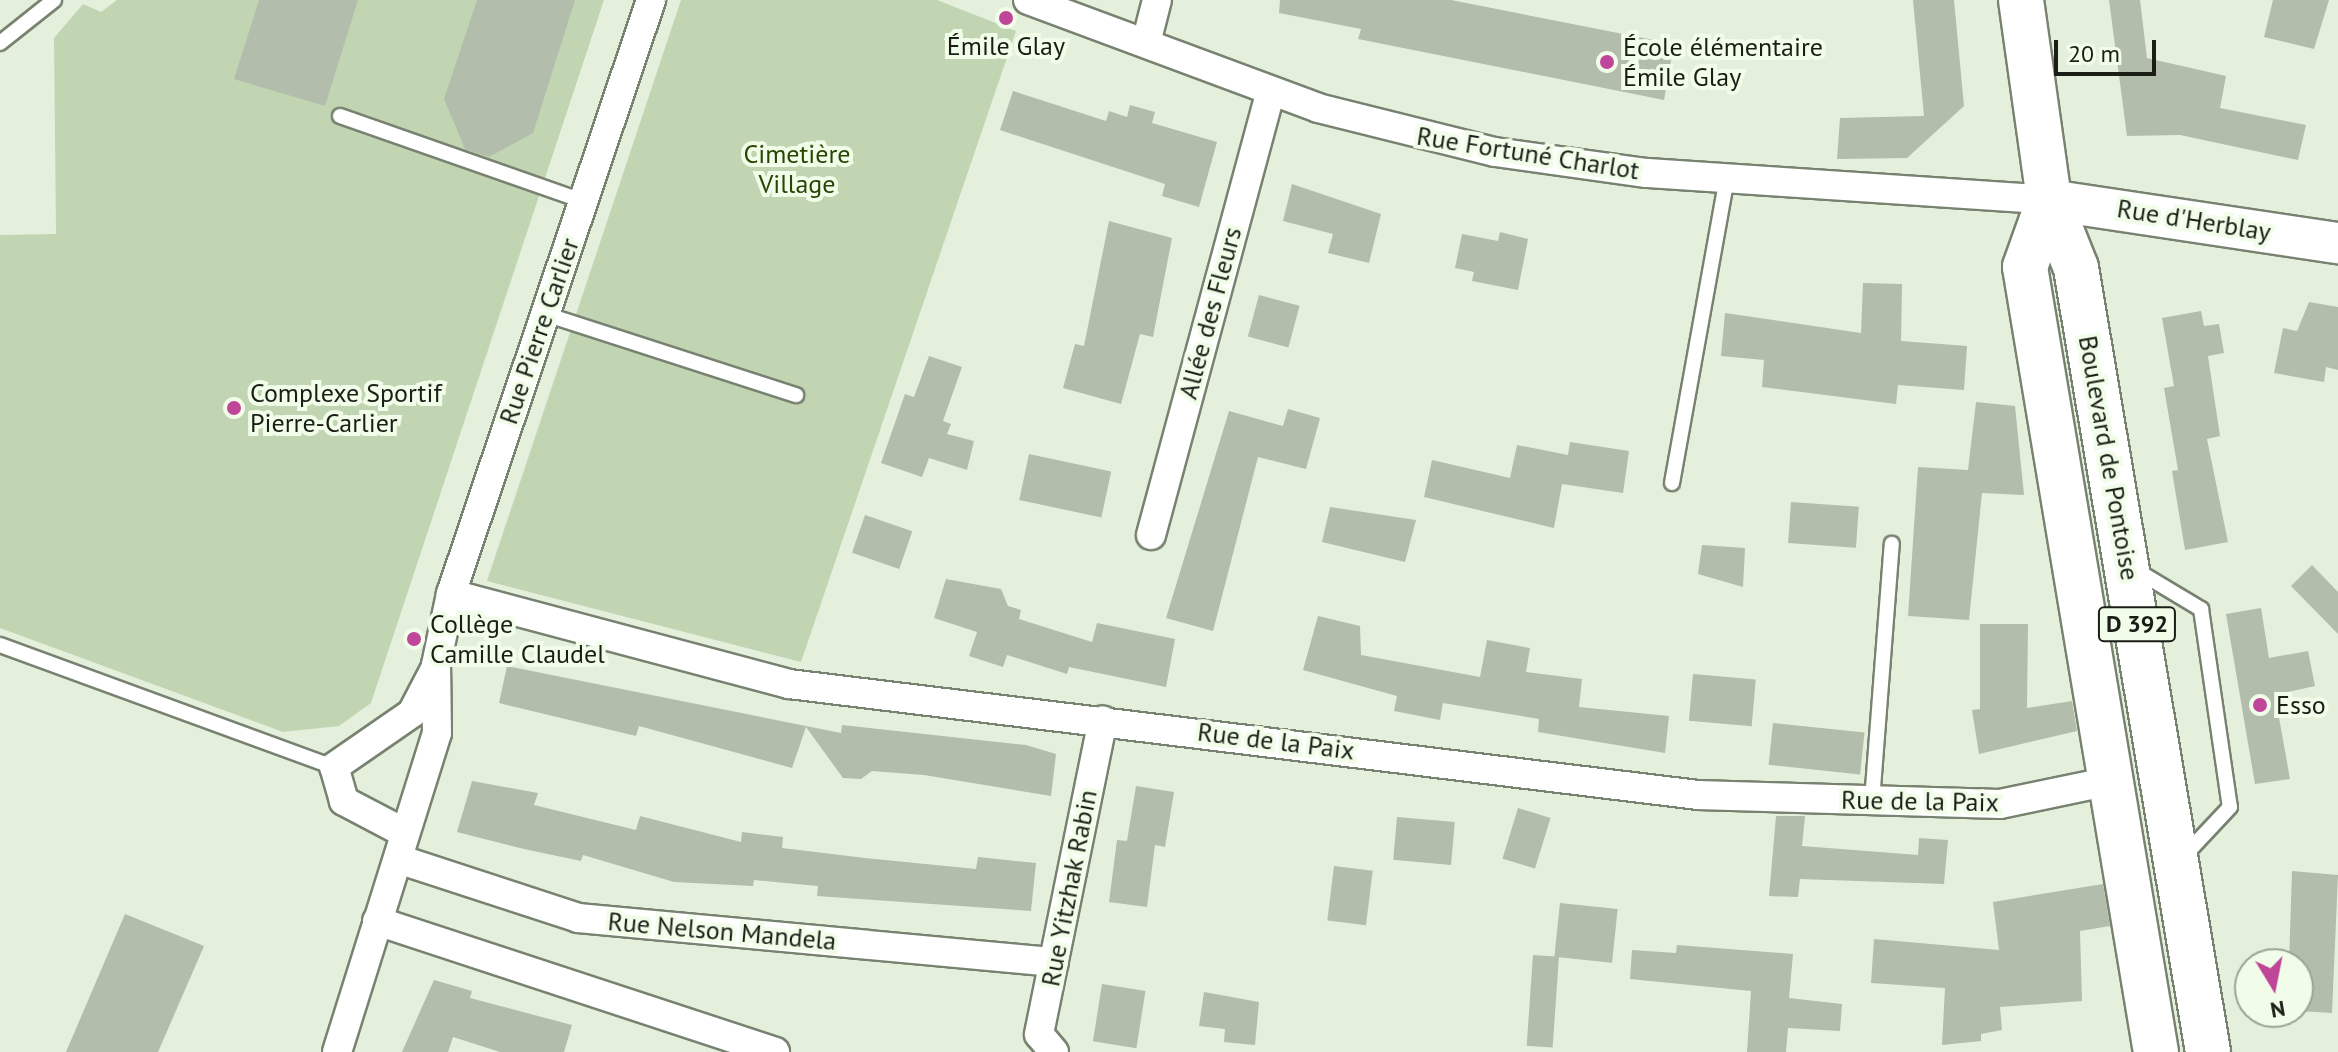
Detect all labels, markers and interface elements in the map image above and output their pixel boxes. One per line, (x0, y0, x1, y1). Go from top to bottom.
marker: Émile Glay (997, 9, 1015, 27)
scale bar (2058, 24, 2160, 74)
place label: Émile Glay (947, 30, 1065, 62)
place label: École élémentaire Émile Glay (1623, 31, 1823, 92)
text: 20 m (2068, 38, 2120, 69)
marker: École élémentaire Émile Glay (1598, 53, 1616, 71)
street label: Rue Fortuné Charlot (1415, 120, 1641, 186)
park label: Cimetière Village (743, 138, 851, 200)
street label: Rue d'Herblay (2115, 192, 2273, 248)
street label: Allée des Fleurs (1172, 224, 1248, 402)
street label: Rue Pierre Carlier (493, 234, 585, 428)
street label: Boulevard de Pontoise (2072, 333, 2146, 583)
place label: Complexe Sportif Pierre-Carlier (250, 377, 442, 438)
marker: Complexe Sportif Pierre-Carlier (225, 399, 243, 417)
road number: D 392 (2097, 604, 2177, 644)
place label: Collège Camille Claudel (430, 608, 605, 670)
marker: Collège Camille Claudel (405, 630, 423, 648)
place label: Esso (2276, 689, 2326, 721)
marker: Esso (2251, 696, 2269, 714)
street label: Rue de la Paix (1196, 716, 1356, 766)
street label: Rue de la Paix (1841, 784, 1999, 818)
street label: Rue Yitzhak Rabin (1034, 786, 1104, 990)
street label: Rue Nelson Mandela (607, 905, 837, 957)
north arrow (2234, 948, 2314, 1028)
text: N (2268, 995, 2287, 1025)

